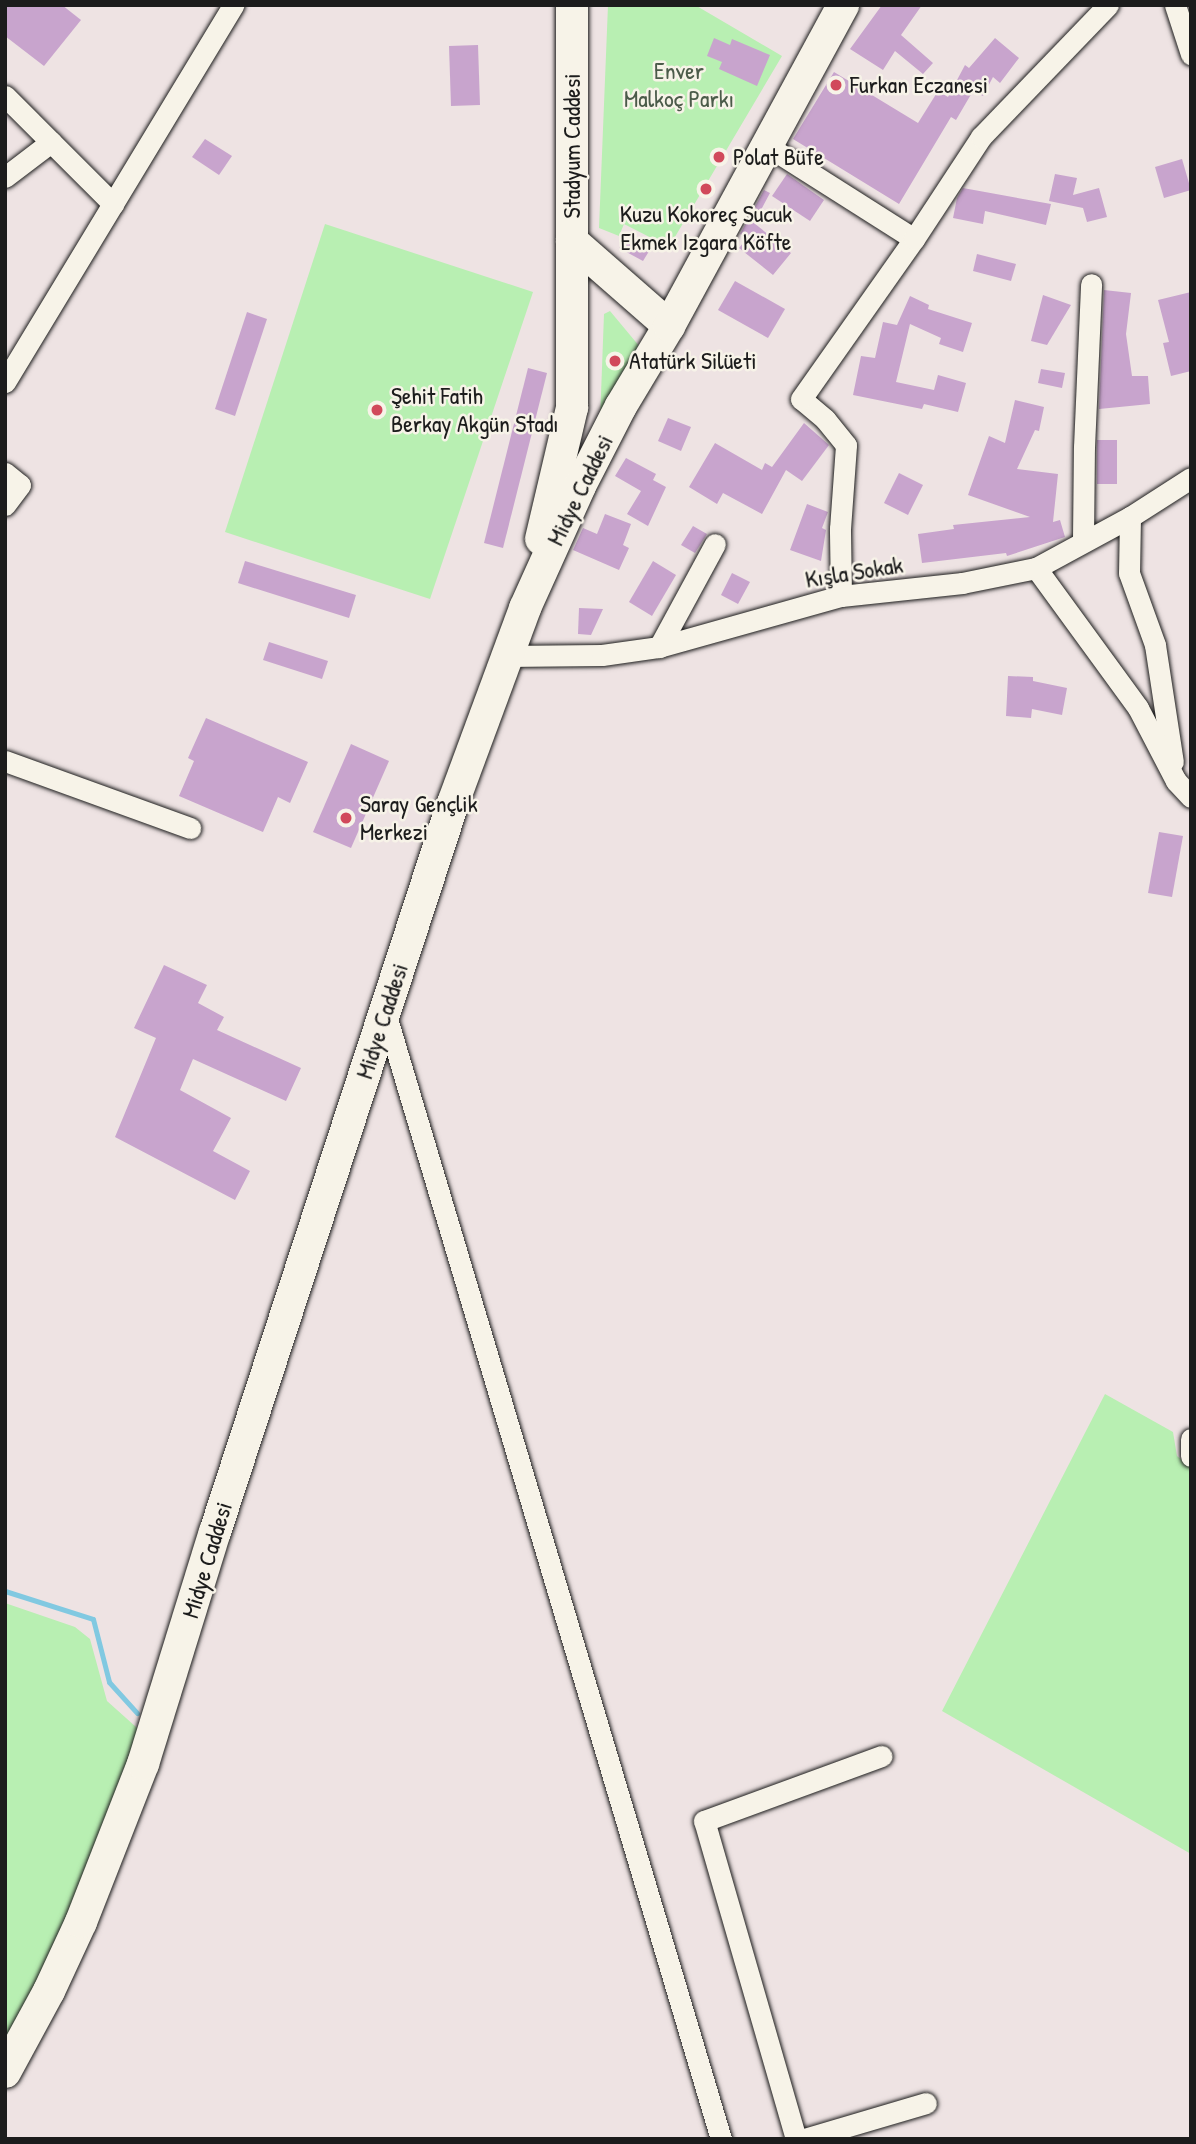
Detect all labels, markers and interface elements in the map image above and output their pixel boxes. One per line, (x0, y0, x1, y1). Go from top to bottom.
park label: Enver Malkoç Parkı (624, 57, 734, 113)
place label: Furkan Eczanesi (850, 71, 988, 99)
street label: Stadyum Caddesi (558, 73, 586, 219)
marker: Furkan Eczanesi (828, 77, 844, 93)
place label: Polat Büfe (733, 143, 824, 171)
marker: Polat Büfe (711, 149, 727, 165)
marker: Kuzu Kokoreç Sucuk Ekmek Izgara Köfte (698, 181, 714, 197)
place label: Kuzu Kokoreç Sucuk Ekmek Izgara Köfte (620, 200, 792, 256)
place label: Atatürk Silüeti (629, 347, 757, 375)
marker: Atatürk Silüeti (607, 353, 623, 369)
place label: Şehit Fatih Berkay Akgün Stadı (391, 382, 559, 438)
marker: Şehit Fatih Berkay Akgün Stadı (369, 402, 385, 418)
street label: Midye Caddesi (541, 430, 619, 550)
street label: Kışla Sokak (803, 550, 905, 594)
place label: Saray Gençlik Merkezi (360, 790, 478, 846)
marker: Saray Gençlik Merkezi (338, 810, 354, 826)
street label: Midye Caddesi (350, 960, 414, 1082)
street label: Midye Caddesi (176, 1499, 238, 1621)

